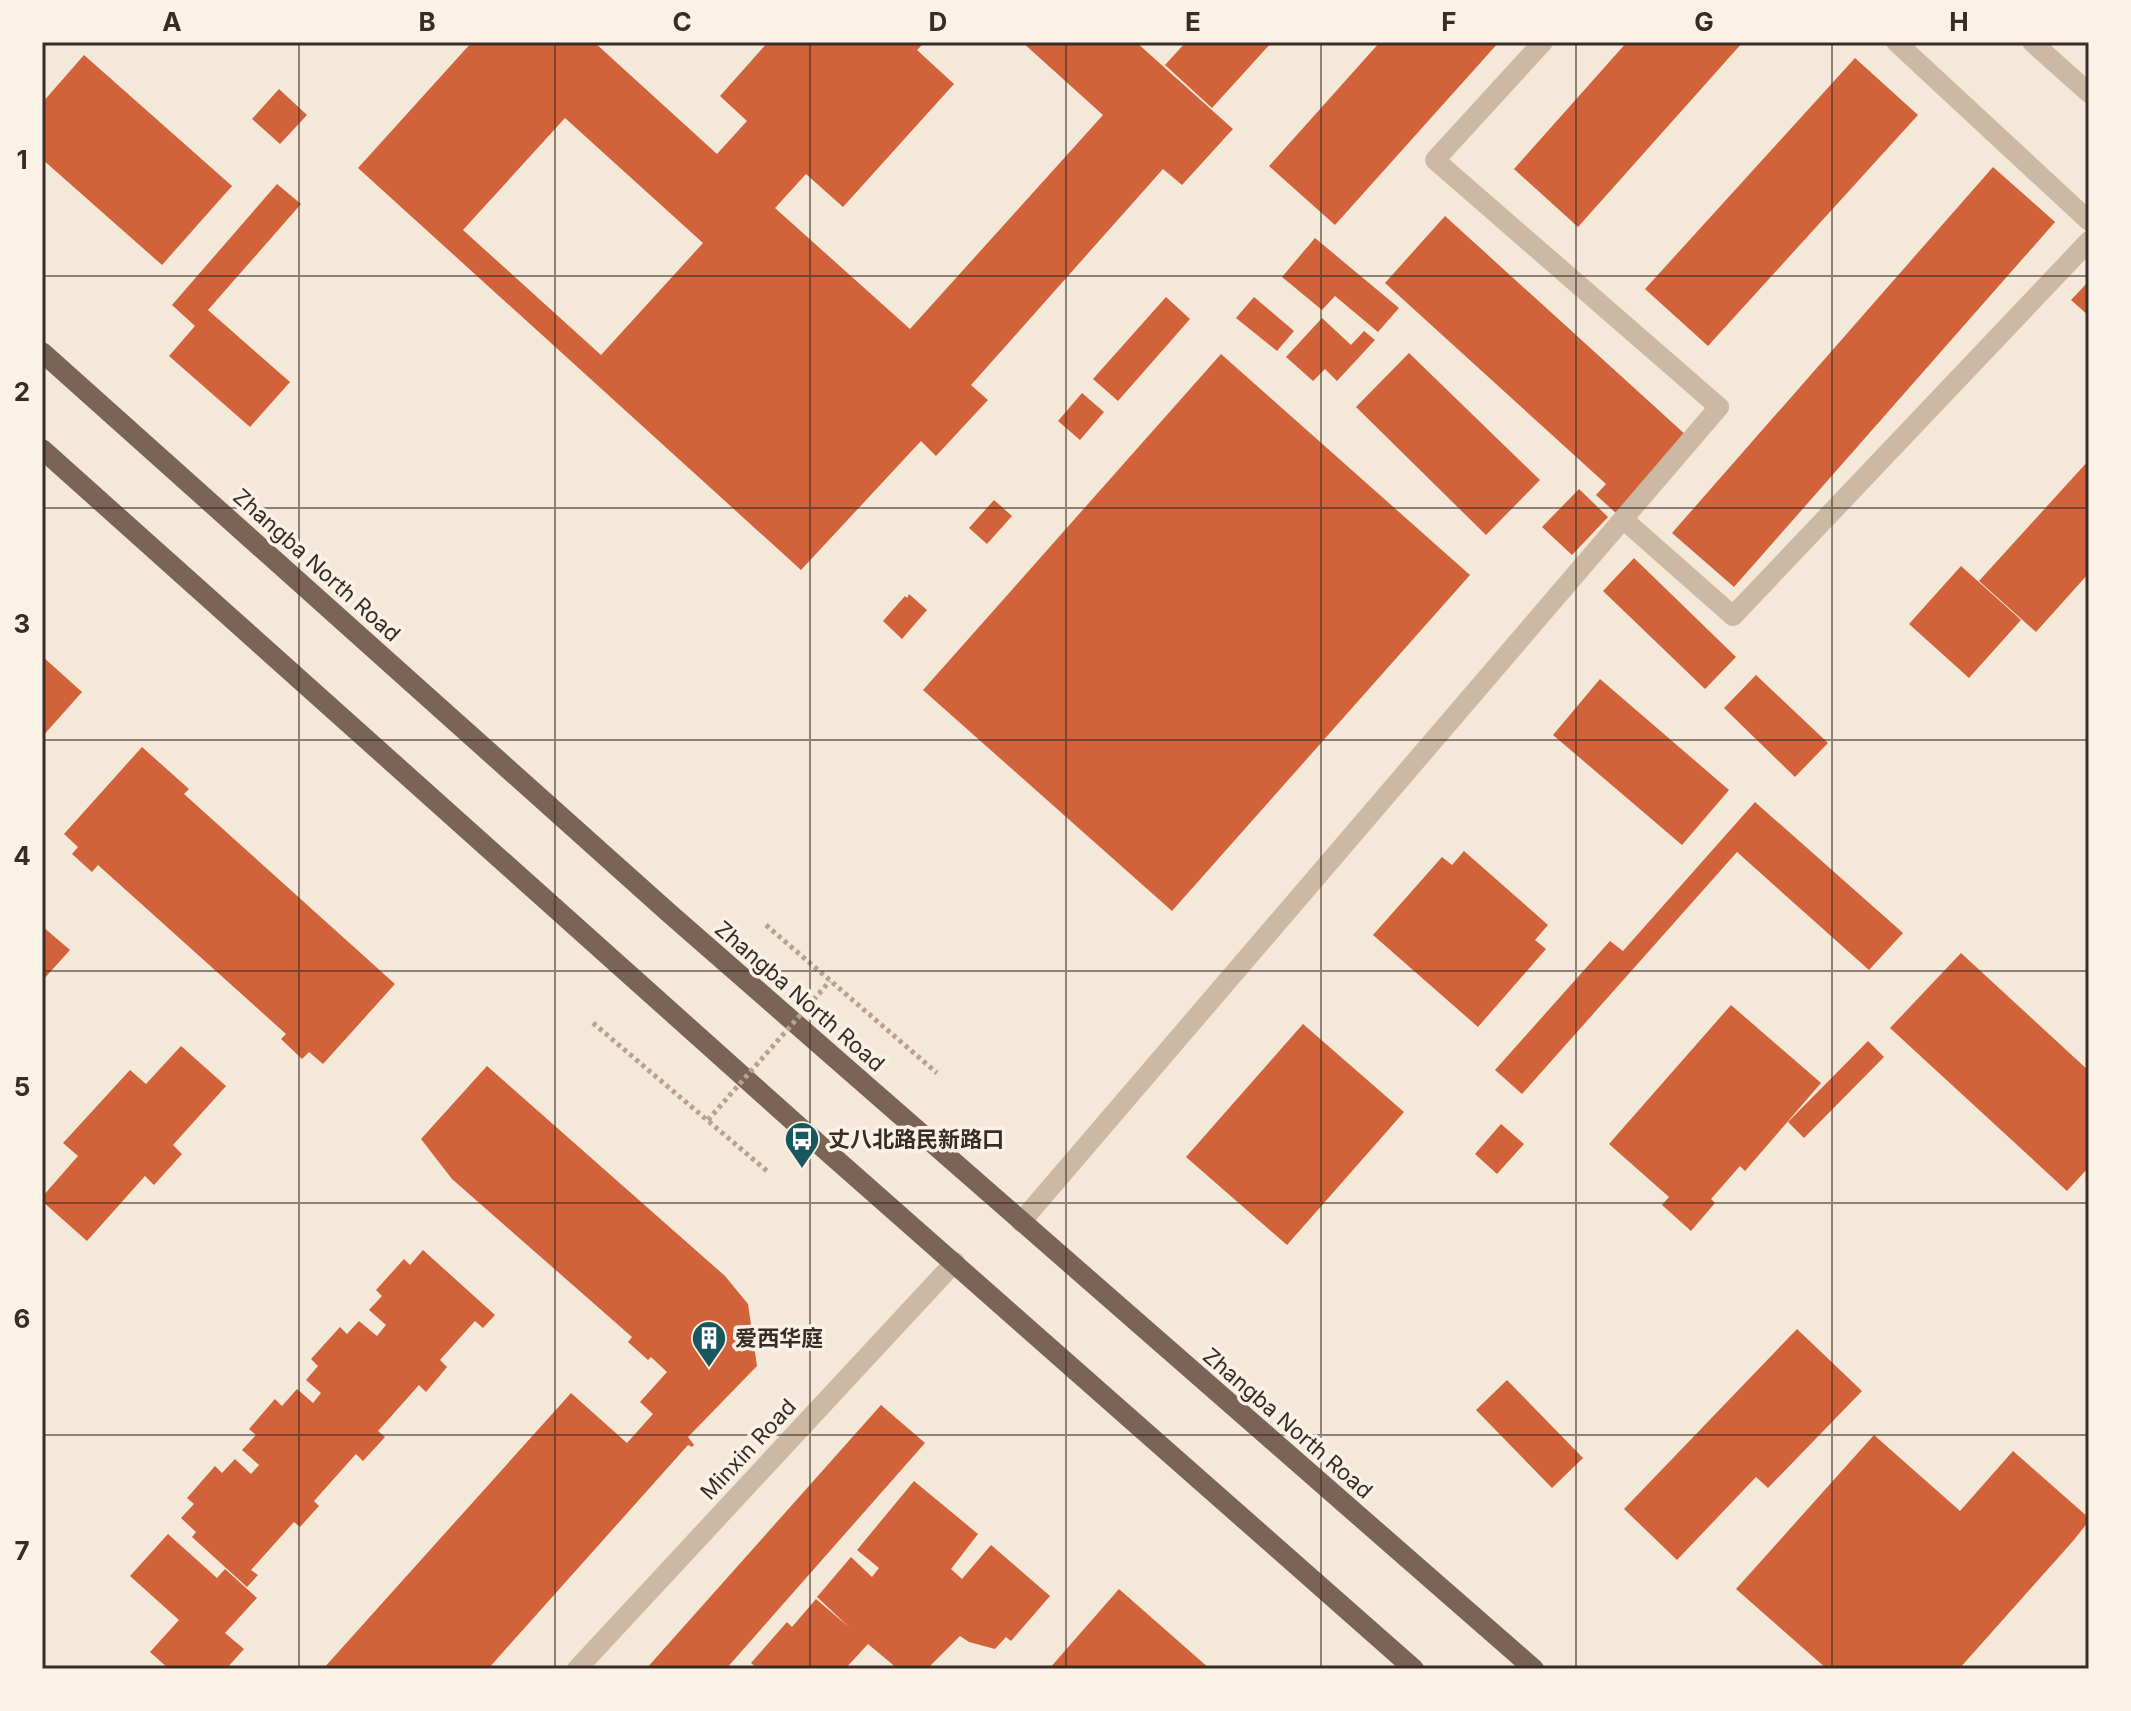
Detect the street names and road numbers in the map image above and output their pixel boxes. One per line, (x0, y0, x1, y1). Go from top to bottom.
street label: Zhangba North Road (228, 483, 406, 647)
street label: Zhangba North Road (710, 915, 890, 1077)
street label: Zhangba North Road (1198, 1342, 1378, 1504)
street label: Minxin Road (695, 1393, 801, 1505)

